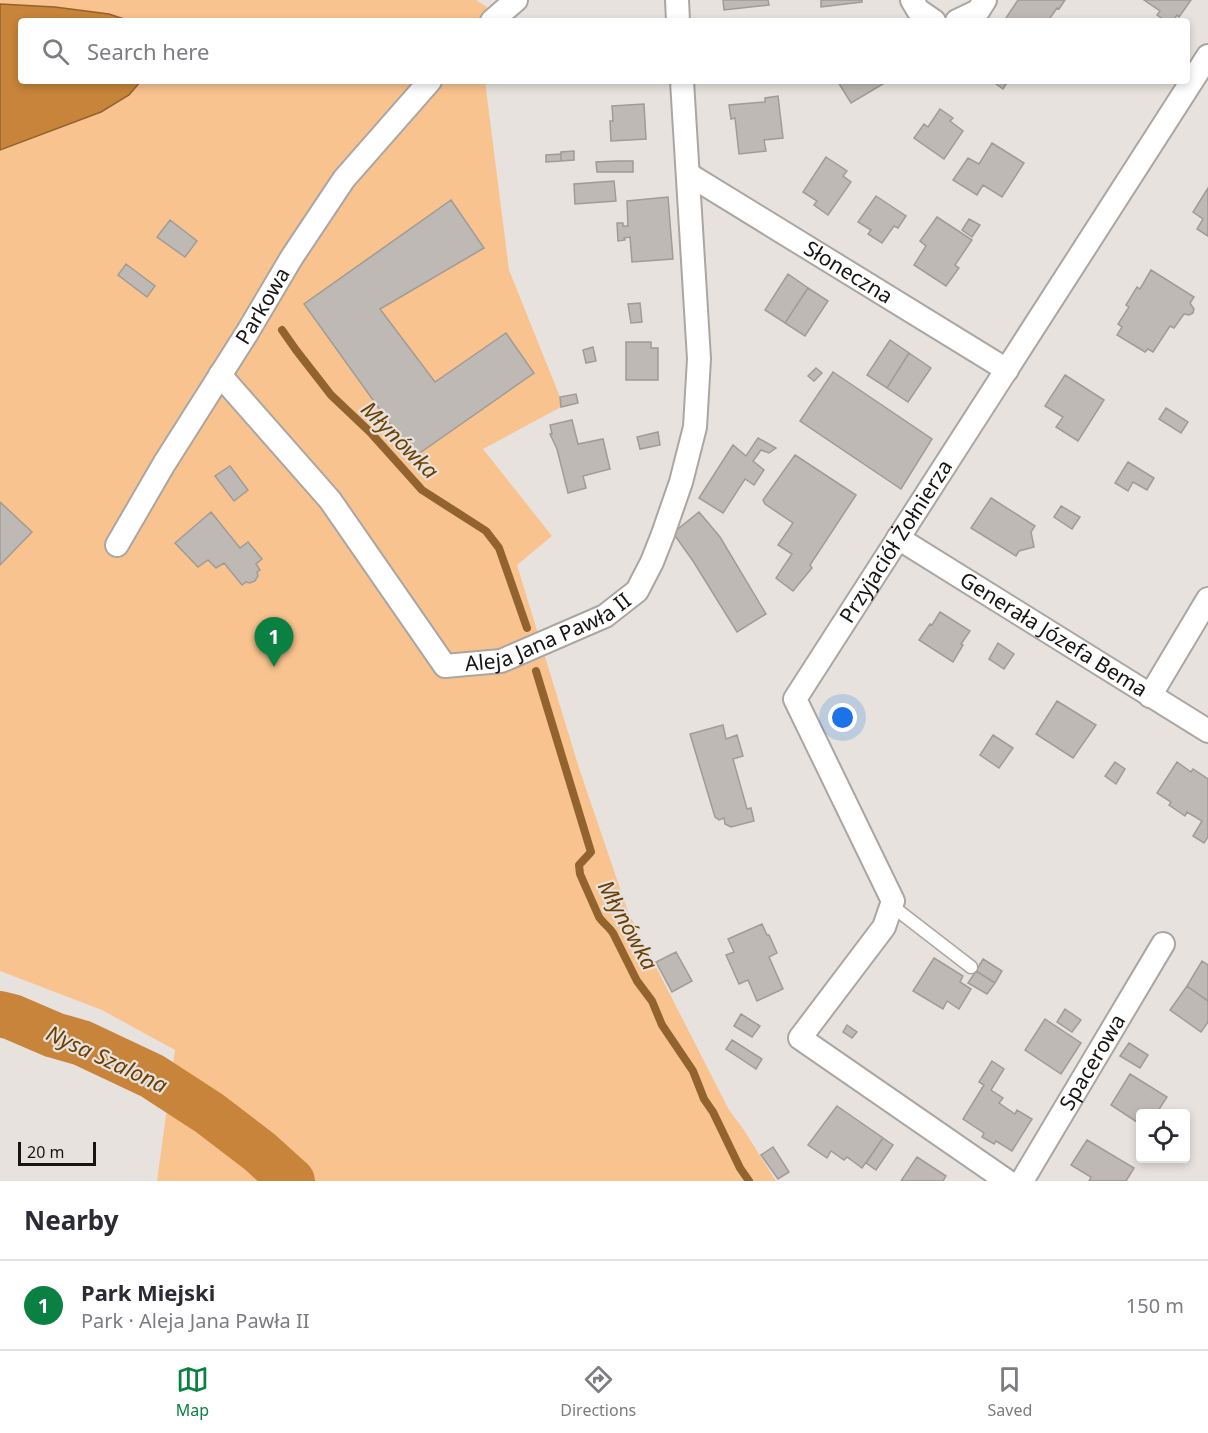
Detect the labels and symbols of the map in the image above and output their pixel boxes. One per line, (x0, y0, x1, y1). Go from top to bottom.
street label: Słoneczna (799, 234, 898, 309)
street label: Parkowa (228, 262, 296, 349)
water label: Młynówka (355, 394, 446, 485)
street label: Przyjaciół Żołnierza (832, 454, 958, 628)
street label: Generała Józefa Bema (955, 565, 1153, 703)
street label: Aleja Jana Pawła II (464, 586, 636, 677)
pin: 1 (254, 618, 294, 667)
your location (828, 703, 857, 732)
water label: Młynówka (592, 874, 666, 975)
street label: Spacerowa (1052, 1009, 1131, 1115)
water label: Nysa Szalona (42, 1017, 173, 1099)
scale bar (18, 1139, 96, 1166)

